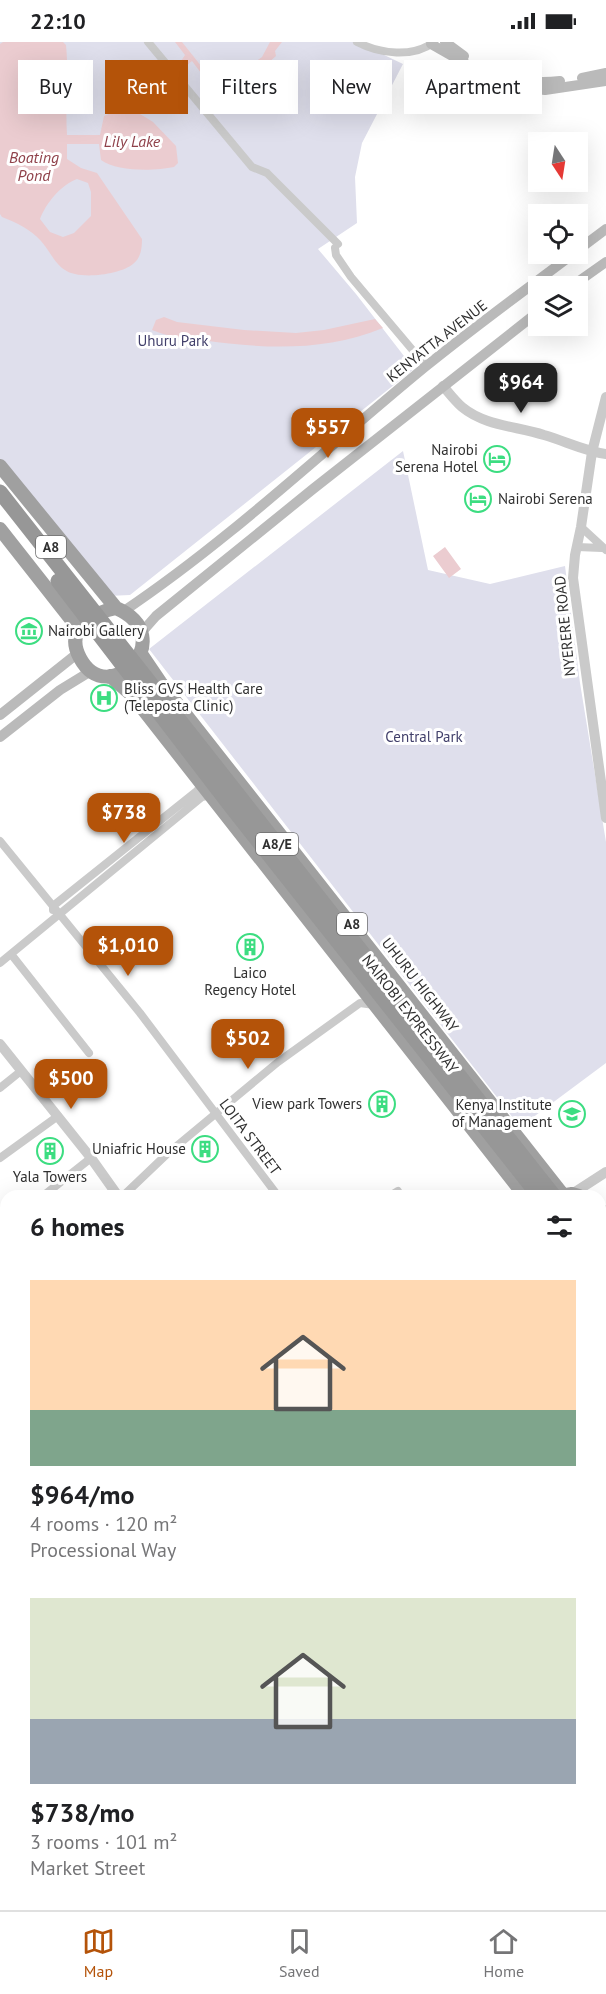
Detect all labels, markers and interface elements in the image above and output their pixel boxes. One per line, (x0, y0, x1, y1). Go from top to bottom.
text: 22:10 (30, 7, 86, 35)
chip: Buy (18, 60, 93, 114)
chip: Rent (105, 60, 188, 114)
chip: Filters (200, 60, 298, 114)
chip: New (310, 60, 392, 114)
chip: Apartment (404, 60, 542, 114)
water label: Lily Lake (104, 131, 161, 151)
north arrow (528, 132, 588, 192)
map controls (528, 132, 588, 336)
water label: Boating Pond (9, 147, 59, 185)
button: locate (528, 204, 588, 264)
button: layers (528, 276, 588, 336)
street label: KENYATTA AVENUE (383, 295, 491, 386)
park label: Uhuru Park (138, 331, 209, 350)
pin: $964 (485, 363, 557, 414)
text: $964 (498, 369, 544, 395)
pin: $557 (292, 408, 364, 459)
text: $557 (305, 414, 351, 440)
place label: Nairobi Serena Hotel (395, 440, 479, 476)
hotel icon: Nairobi Serena Hotel (482, 444, 512, 474)
hotel icon: Nairobi Serena (463, 484, 493, 514)
place label: Nairobi Serena (498, 489, 593, 508)
road number: A8 (36, 536, 66, 558)
street label: NYERERE ROAD (550, 575, 579, 677)
museum icon: Nairobi Gallery (14, 616, 44, 646)
place label: Nairobi Gallery (48, 621, 144, 640)
place label: Bliss GVS Health Care (Teleposta Clinic) (124, 679, 263, 715)
hospital icon: Bliss GVS Health Care (Teleposta Clinic) (89, 683, 119, 713)
park label: Central Park (385, 727, 464, 746)
pin: $738 (88, 793, 160, 844)
text: $738 (101, 799, 147, 825)
road number: A8/E (256, 833, 298, 855)
road number: A8 (337, 913, 367, 935)
pin: $1,010 (79, 926, 177, 977)
text: $1,010 (97, 932, 159, 958)
building icon: Laico Regency Hotel (235, 932, 265, 962)
street label: UHURU HIGHWAY (378, 934, 463, 1036)
street label: NAIROBI EXPRESSWAY (358, 950, 463, 1077)
place label: Laico Regency Hotel (204, 963, 296, 999)
pin: $502 (212, 1019, 284, 1070)
text: $502 (225, 1025, 271, 1051)
pin: $500 (35, 1059, 107, 1110)
text: $500 (48, 1065, 94, 1091)
building icon: View park Towers (367, 1089, 397, 1119)
place label: View park Towers (251, 1094, 362, 1113)
street label: LOITA STREET (216, 1095, 286, 1179)
place label: Kenya Institute of Management (452, 1095, 552, 1131)
school or university icon: Kenya Institute of Management (557, 1099, 587, 1129)
building icon: Uniafric House (190, 1134, 220, 1164)
building icon: Yala Towers (35, 1136, 65, 1166)
place label: Uniafric House (92, 1139, 186, 1158)
place label: Yala Towers (13, 1167, 87, 1186)
text: 6 homes (30, 1210, 125, 1243)
icon: filters (543, 1210, 576, 1243)
icon: home (249, 1319, 357, 1427)
text: $964/mo (30, 1478, 134, 1511)
text: 4 rooms · 120 m² (30, 1511, 177, 1537)
text: Processional Way (30, 1537, 176, 1563)
icon: home (249, 1637, 357, 1745)
text: $738/mo (30, 1796, 134, 1829)
text: 3 rooms · 101 m² (30, 1829, 177, 1855)
text: Market Street (30, 1855, 145, 1881)
tab: Map (82, 1925, 115, 1981)
tab: Saved (279, 1925, 320, 1981)
tab: Home (484, 1925, 524, 1981)

